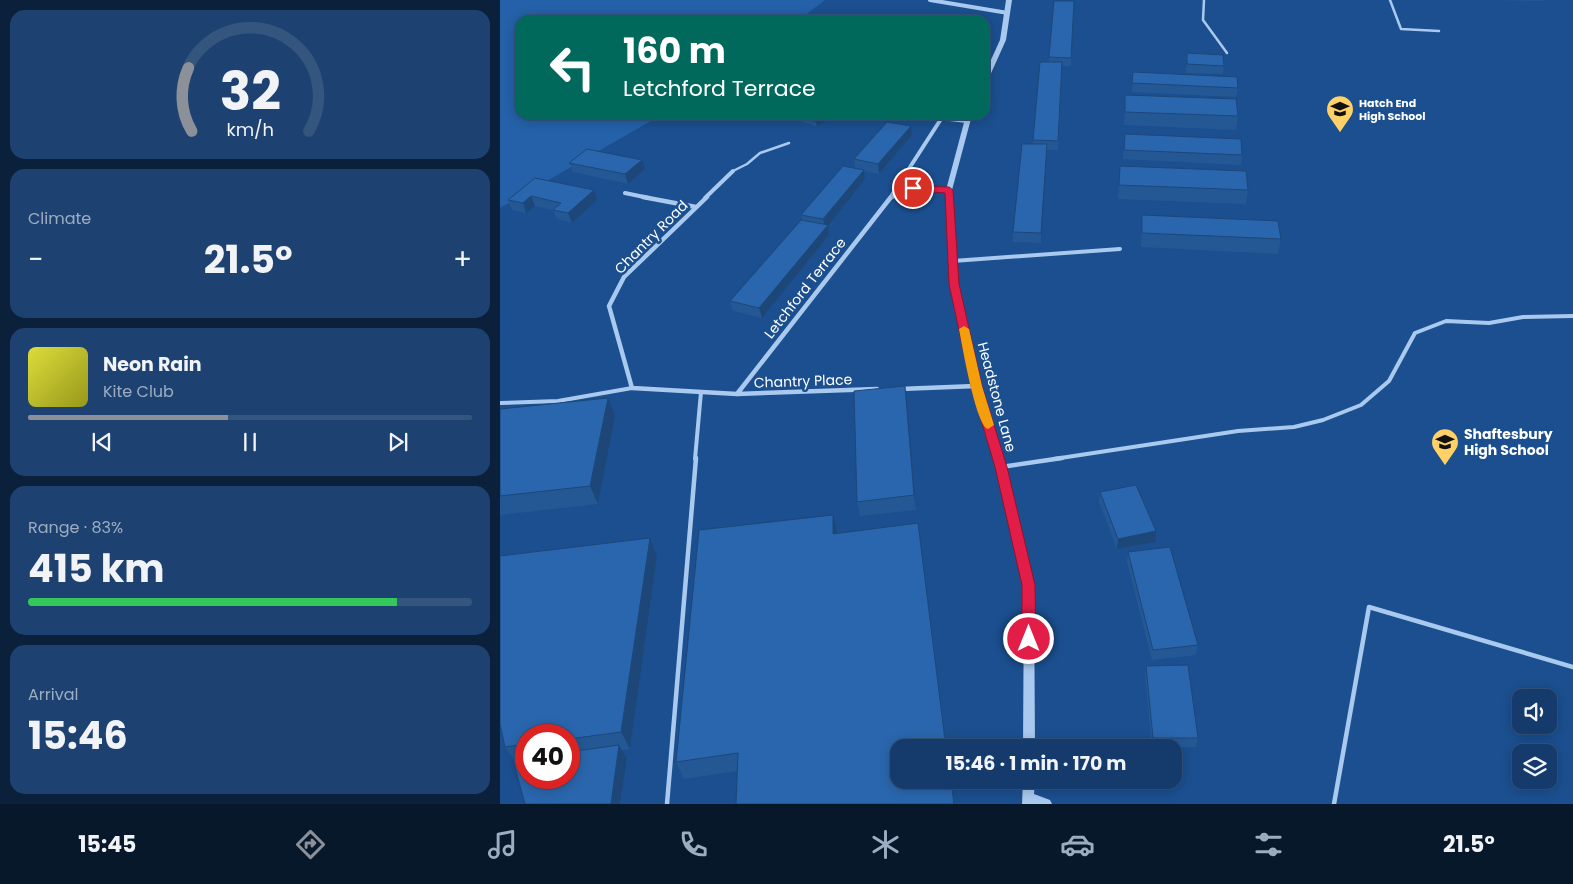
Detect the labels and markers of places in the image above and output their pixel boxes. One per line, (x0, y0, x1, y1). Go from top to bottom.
school or university icon: Hatch End High School (1325, 94, 1355, 133)
place label: Hatch End High School (1359, 95, 1426, 124)
pin (892, 167, 934, 209)
place label: Shaftesbury High School (1464, 424, 1553, 460)
school or university icon: Shaftesbury High School (1430, 427, 1460, 466)

